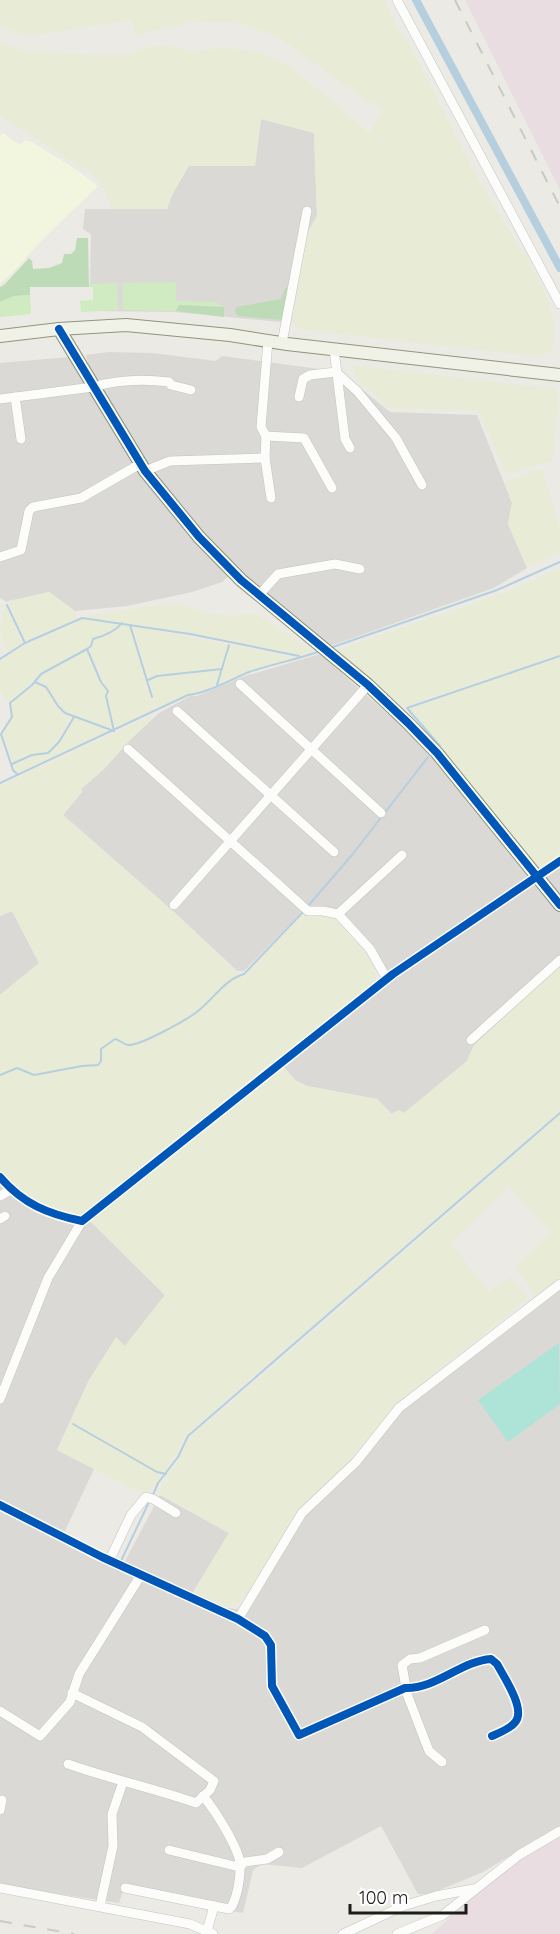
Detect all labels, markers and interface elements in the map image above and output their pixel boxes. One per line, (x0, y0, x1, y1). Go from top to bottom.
scale bar (350, 1877, 466, 1915)
text: 100 m (359, 1886, 408, 1909)

